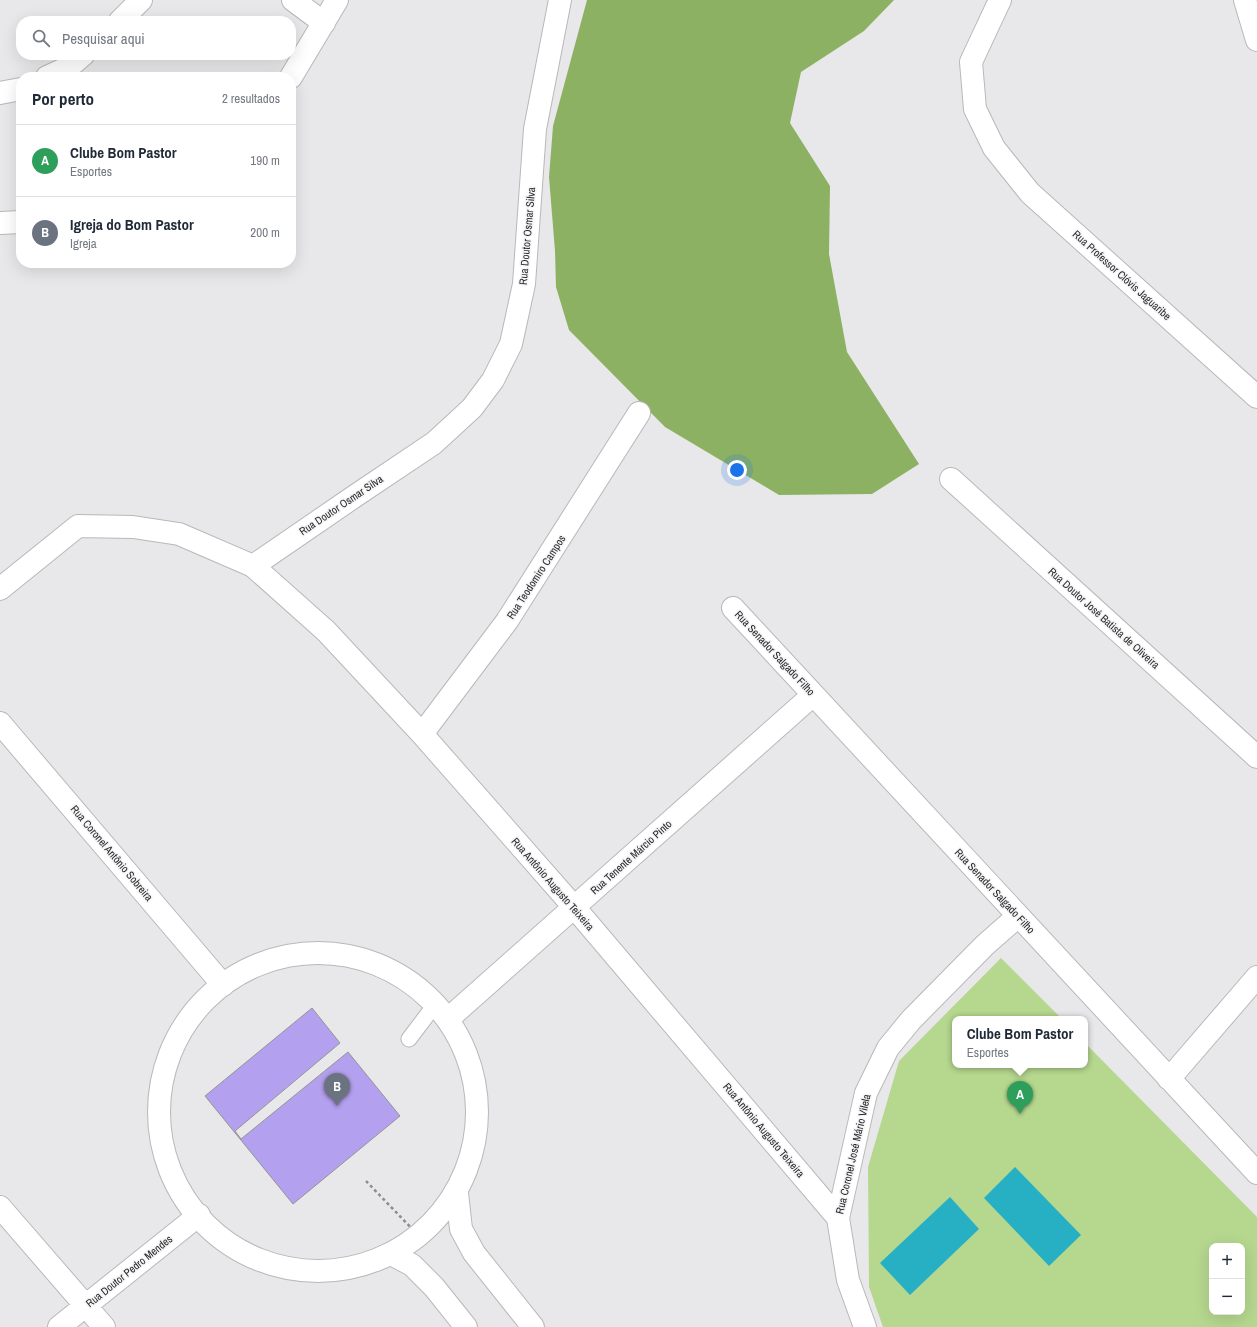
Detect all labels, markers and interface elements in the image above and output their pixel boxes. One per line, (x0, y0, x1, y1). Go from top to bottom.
search box (16, 16, 296, 60)
icon: search (30, 27, 52, 49)
text: Pesquisar aqui (62, 28, 145, 49)
text: Por perto (32, 87, 94, 110)
text: 2 resultados (222, 90, 280, 107)
text: Clube Bom Pastor (70, 142, 177, 163)
text: A (41, 152, 49, 169)
text: 190 m (250, 152, 280, 169)
text: Esportes (70, 163, 112, 180)
street label: Rua Doutor Osmar Silva (516, 186, 538, 286)
text: Igreja do Bom Pastor (70, 214, 194, 235)
text: B (41, 224, 49, 241)
text: 200 m (250, 224, 280, 241)
street label: Rua Professor Clóvis Jaguaribe (1070, 227, 1174, 323)
text: Igreja (70, 235, 97, 252)
your location (727, 460, 747, 480)
street label: Rua Doutor Osmar Silva (296, 472, 386, 538)
street label: Rua Teodomiro Campos (504, 532, 569, 622)
street label: Rua Doutor José Batista de Oliveira (1045, 564, 1163, 672)
street label: Rua Senador Salgado Filho (732, 608, 818, 698)
street label: Rua Coronel Antônio Sobreira (68, 802, 156, 904)
street label: Rua Tenente Márcio Pinto (587, 817, 675, 897)
street label: Rua Antônio Augusto Teixeira (509, 834, 597, 934)
street label: Rua Senador Salgado Filho (952, 846, 1038, 936)
popup (952, 1016, 1088, 1068)
text: Clube Bom Pastor (967, 1023, 1073, 1044)
text: Esportes (967, 1044, 1009, 1061)
pin: B (324, 1073, 350, 1106)
street label: Rua Antônio Augusto Teixeira (720, 1080, 808, 1180)
pin: A (1007, 1081, 1033, 1114)
street label: Rua Coronel José Mário Vilela (832, 1093, 874, 1215)
street label: Rua Doutor Pedro Mendes (83, 1231, 175, 1310)
map controls (1209, 1243, 1245, 1315)
button: + (1209, 1243, 1245, 1279)
button: − (1209, 1279, 1245, 1315)

